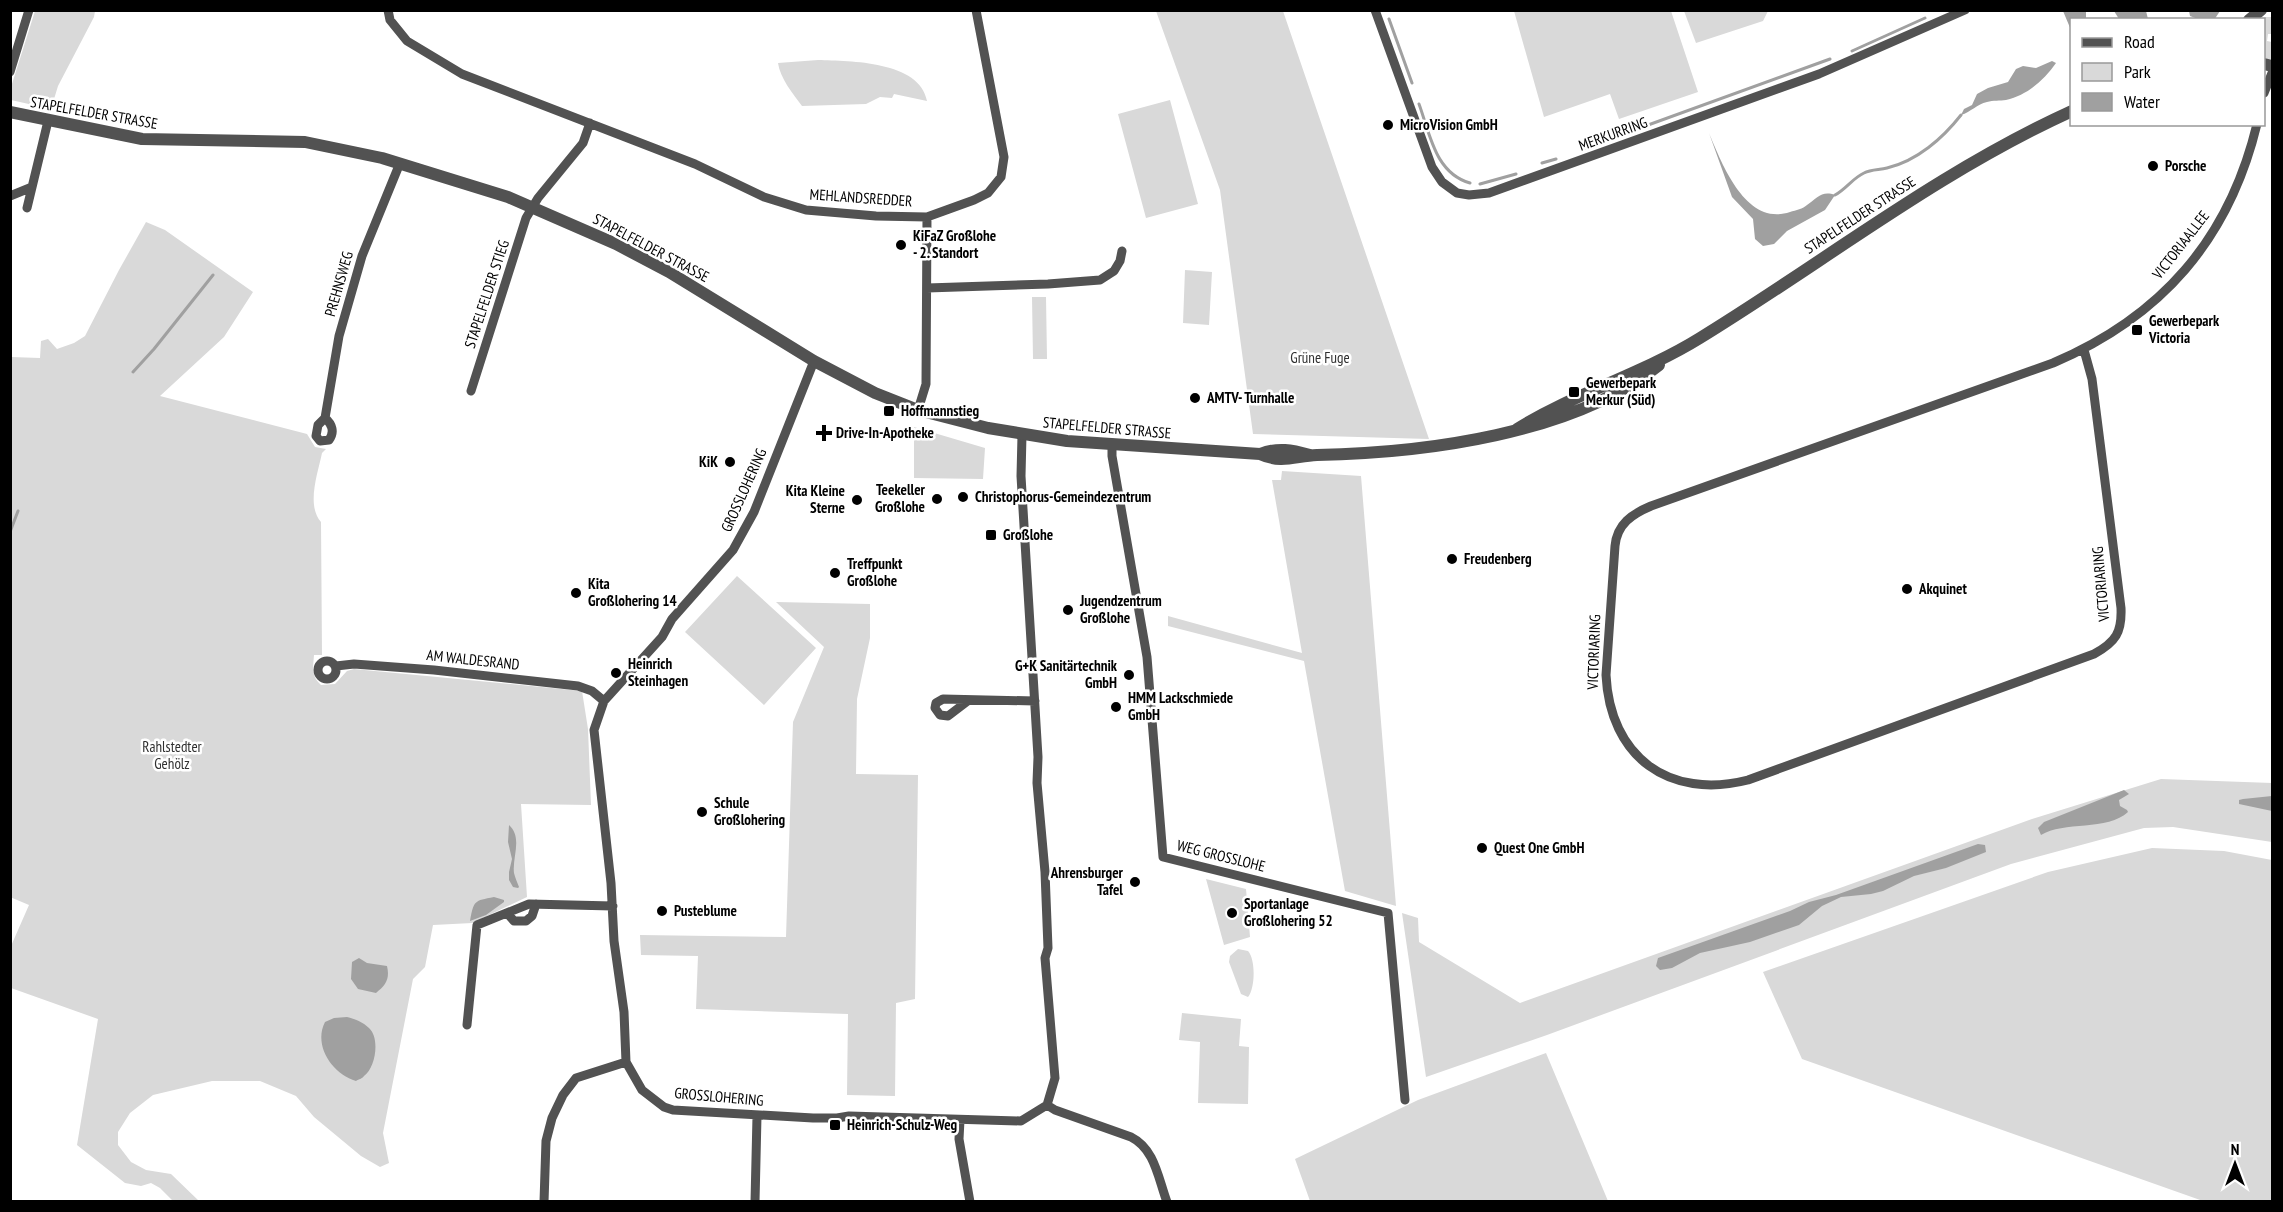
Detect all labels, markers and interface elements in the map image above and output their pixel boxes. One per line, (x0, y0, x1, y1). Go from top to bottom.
legend (2070, 18, 2265, 126)
text: Road (2124, 30, 2155, 53)
text: Park (2124, 60, 2151, 83)
text: Water (2124, 90, 2160, 113)
street label: STAPELFELDER STRASSE (29, 92, 159, 133)
street label: MERKURRING (1576, 112, 1650, 155)
place label: MicroVision GmbH (1400, 115, 1498, 134)
marker: MicroVision GmbH (1381, 118, 1395, 132)
place label: Porsche (2165, 156, 2206, 175)
marker: Porsche (2146, 159, 2160, 173)
street label: STAPELFELDER STRASSE (1801, 172, 1919, 258)
street label: MEHLANDSREDDER (809, 184, 913, 211)
street label: VICTORIAALLEE (2147, 207, 2213, 283)
street label: STAPELFELDER STRASSE (590, 209, 713, 286)
place label: KiFaZ Großlohe - 2. Standort (913, 226, 996, 262)
street label: STAPELFELDER STIEG (460, 237, 513, 350)
marker: KiFaZ Großlohe - 2. Standort (894, 238, 908, 252)
street label: PREHNSWEG (320, 249, 357, 319)
place label: Gewerbepark Victoria (2148, 311, 2220, 347)
marker: Gewerbepark Victoria (2130, 323, 2144, 337)
park label: Grüne Fuge (1290, 348, 1350, 367)
place label: Gewerbepark Merkur (Süd) (1586, 373, 1657, 409)
marker: Gewerbepark Merkur (Süd) (1567, 385, 1581, 399)
place label: AMTV- Turnhalle (1206, 388, 1294, 407)
marker: AMTV- Turnhalle (1188, 391, 1202, 405)
place label: Hoffmannstieg (901, 401, 980, 420)
marker: Hoffmannstieg (882, 404, 896, 418)
street label: STAPELFELDER STRASSE (1042, 412, 1172, 443)
place label: Drive-In-Apotheke (836, 423, 934, 442)
marker: Drive-In-Apotheke (817, 426, 831, 440)
street label: GROSSLOHERING (717, 445, 770, 535)
place label: KiK (699, 452, 718, 471)
marker: KiK (723, 455, 737, 469)
place label: Teekeller Großlohe (875, 480, 926, 516)
place label: Kita Kleine Sterne (786, 481, 845, 517)
place label: Christophorus-Gemeindezentrum (975, 487, 1151, 506)
marker: Christophorus-Gemeindezentrum (956, 490, 970, 504)
marker: Teekeller Großlohe (930, 492, 944, 506)
marker: Kita Kleine Sterne (850, 493, 864, 507)
place label: Großlohe (1003, 525, 1053, 544)
marker: Großlohe (984, 528, 998, 542)
street label: VICTORIARING (2088, 546, 2113, 623)
place label: Freudenberg (1464, 549, 1532, 568)
marker: Freudenberg (1445, 552, 1459, 566)
place label: Treffpunkt Großlohe (847, 554, 903, 590)
marker: Treffpunkt Großlohe (828, 566, 842, 580)
place label: Kita Großlohering 14 (588, 574, 677, 610)
place label: Akquinet (1918, 579, 1967, 598)
marker: Akquinet (1900, 582, 1914, 596)
marker: Kita Großlohering 14 (569, 586, 583, 600)
place label: Jugendzentrum Großlohe (1079, 591, 1162, 627)
marker: Jugendzentrum Großlohe (1061, 603, 1075, 617)
street label: VICTORIARING (1583, 614, 1604, 691)
street label: AM WALDESRAND (426, 645, 521, 674)
place label: Heinrich Steinhagen (628, 654, 688, 690)
place label: G+K Sanitärtechnik GmbH (1015, 656, 1118, 692)
marker: Heinrich Steinhagen (609, 666, 623, 680)
marker: G+K Sanitärtechnik GmbH (1122, 668, 1136, 682)
place label: HMM Lackschmiede GmbH (1128, 688, 1233, 724)
marker: HMM Lackschmiede GmbH (1109, 700, 1123, 714)
park label: Rahlstedter Gehölz (142, 737, 203, 773)
place label: Schule Großlohering (714, 793, 786, 829)
marker: Schule Großlohering (695, 805, 709, 819)
street label: WEG GROSSLOHE (1175, 835, 1267, 876)
place label: Quest One GmbH (1494, 838, 1584, 857)
marker: Quest One GmbH (1475, 841, 1489, 855)
place label: Ahrensburger Tafel (1050, 863, 1124, 899)
marker: Ahrensburger Tafel (1128, 875, 1142, 889)
place label: Sportanlage Großlohering 52 (1244, 894, 1333, 930)
place label: Pusteblume (674, 901, 737, 920)
marker: Pusteblume (655, 904, 669, 918)
marker: Sportanlage Großlohering 52 (1225, 906, 1239, 920)
street label: GROSSLOHERING (674, 1083, 764, 1110)
place label: Heinrich-Schulz-Weg (847, 1115, 958, 1134)
marker: Heinrich-Schulz-Weg (828, 1118, 842, 1132)
north arrow (2205, 1134, 2265, 1194)
text: N (2231, 1139, 2239, 1159)

